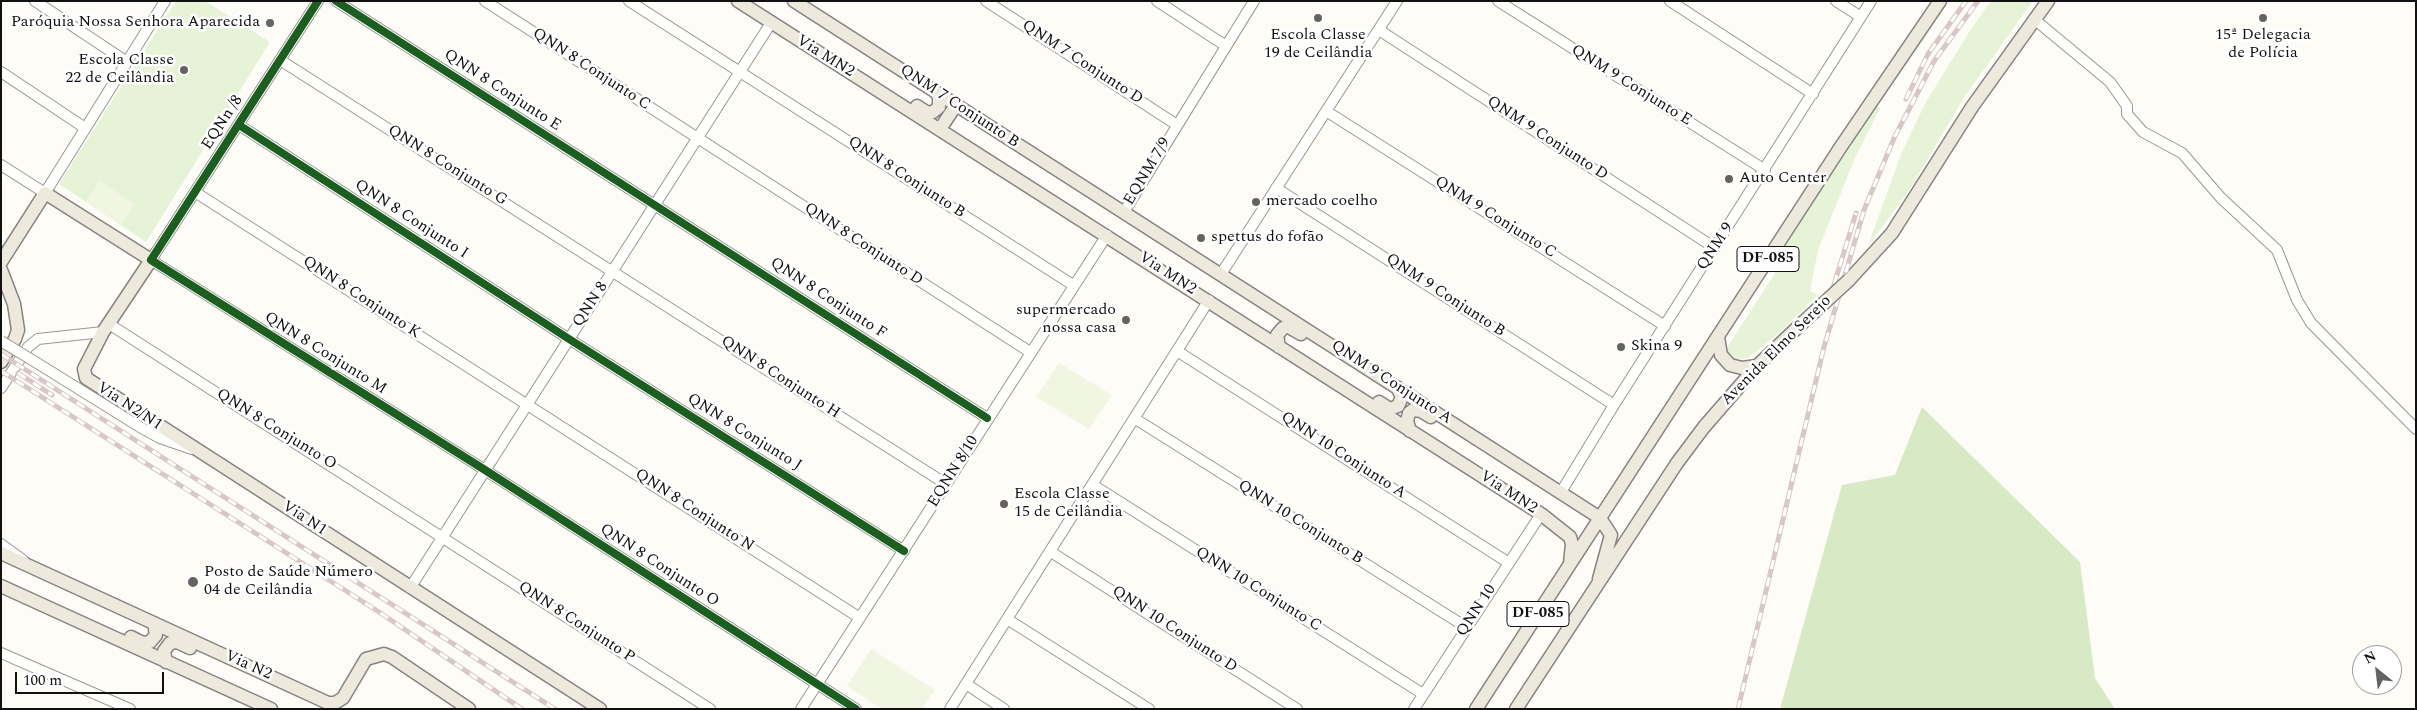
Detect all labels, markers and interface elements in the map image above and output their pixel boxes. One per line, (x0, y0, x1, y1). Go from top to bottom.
marker: Escola Classe 19 de Ceilândia (1312, 12, 1324, 24)
marker: 15ª Delegacia de Polícia (2257, 12, 2269, 24)
place label: Paróquia Nossa Senhora Aparecida (11, 13, 260, 33)
marker: Paróquia Nossa Senhora Aparecida (264, 17, 276, 29)
street label: QNM 7 Conjunto D (1018, 17, 1146, 109)
street label: QNN 8 Conjunto C (528, 25, 654, 115)
place label: Escola Classe 19 de Ceilândia (1264, 26, 1372, 64)
place label: 15ª Delegacia de Polícia (2215, 26, 2311, 64)
street label: Via MN2 (792, 32, 858, 82)
street label: QNM 9 Conjunto E (1567, 41, 1695, 131)
street label: QNN 8 Conjunto E (440, 46, 564, 136)
place label: Escola Classe 22 de Ceilândia (65, 51, 174, 89)
street label: QNM 7 Conjunto B (896, 61, 1022, 153)
marker: Escola Classe 22 de Ceilândia (178, 64, 190, 76)
street label: EQNn /8 (198, 92, 248, 154)
street label: QNM 9 Conjunto D (1483, 93, 1611, 185)
street label: QNN 8 Conjunto G (384, 121, 510, 211)
street label: QNN 8 Conjunto B (844, 133, 968, 223)
street label: EQNM 7/9 (1120, 135, 1176, 209)
place label: Auto Center (1739, 169, 1826, 189)
street label: QNM 9 Conjunto C (1431, 173, 1559, 263)
marker: Auto Center (1723, 173, 1735, 185)
street label: QNN 8 Conjunto I (351, 176, 471, 264)
place label: mercado coelho (1266, 192, 1378, 212)
marker: mercado coelho (1250, 196, 1262, 208)
street label: QNN 8 Conjunto D (800, 199, 926, 291)
street label: QNM 9 (1694, 220, 1738, 274)
place label: spettus do fofão (1211, 228, 1324, 248)
marker: spettus do fofão (1195, 232, 1207, 244)
road number: DF-085 (1737, 246, 1799, 272)
street label: Via MN2 (1135, 248, 1199, 300)
street label: QNM 9 Conjunto B (1382, 250, 1508, 342)
street label: QNN 8 Conjunto K (298, 253, 424, 343)
street label: QNN 8 Conjunto F (766, 254, 890, 344)
street label: QNN 8 (569, 279, 613, 331)
street label: Avenida Elmo Serejo (1718, 292, 1836, 410)
place label: supermercado nossa casa (1016, 301, 1116, 339)
street label: QNN 8 Conjunto M (260, 309, 390, 399)
marker: supermercado nossa casa (1120, 314, 1132, 326)
street label: QNN 8 Conjunto H (717, 332, 843, 424)
street label: QNM 9 Conjunto A (1327, 337, 1455, 429)
place label: Skina 9 (1631, 337, 1682, 357)
marker: Skina 9 (1615, 341, 1627, 353)
street label: Via N2/N1 (93, 379, 165, 435)
street label: QNN 8 Conjunto O (212, 385, 340, 475)
street label: QNN 8 Conjunto J (683, 390, 805, 476)
street label: QNN 10 Conjunto A (1277, 408, 1409, 504)
street label: EQNN 8/10 (924, 433, 984, 511)
street label: QNN 8 Conjunto N (631, 465, 757, 557)
street label: Via MN2 (1476, 467, 1540, 519)
street label: QNN 10 Conjunto B (1234, 477, 1366, 569)
place label: Escola Classe 15 de Ceilândia (1014, 485, 1123, 523)
street label: Via N1 (278, 497, 330, 541)
marker: Escola Classe 15 de Ceilândia (998, 498, 1010, 510)
street label: QNN 8 Conjunto O (596, 520, 722, 612)
street label: QNN 10 Conjunto C (1191, 543, 1325, 637)
place label: Posto de Saúde Número 04 de Ceilândia (204, 563, 373, 601)
marker: Posto de Saúde Número 04 de Ceilândia (186, 575, 200, 589)
street label: QNN 8 Conjunto P (514, 578, 638, 668)
street label: QNN 10 (1453, 581, 1501, 641)
street label: QNN 10 Conjunto D (1108, 582, 1240, 678)
road number: DF-085 (1507, 602, 1569, 626)
north arrow (2352, 645, 2402, 695)
text: N (2360, 645, 2380, 669)
street label: Via N2 (222, 647, 274, 685)
scale bar (18, 662, 166, 694)
text: 100 m (23, 669, 62, 692)

